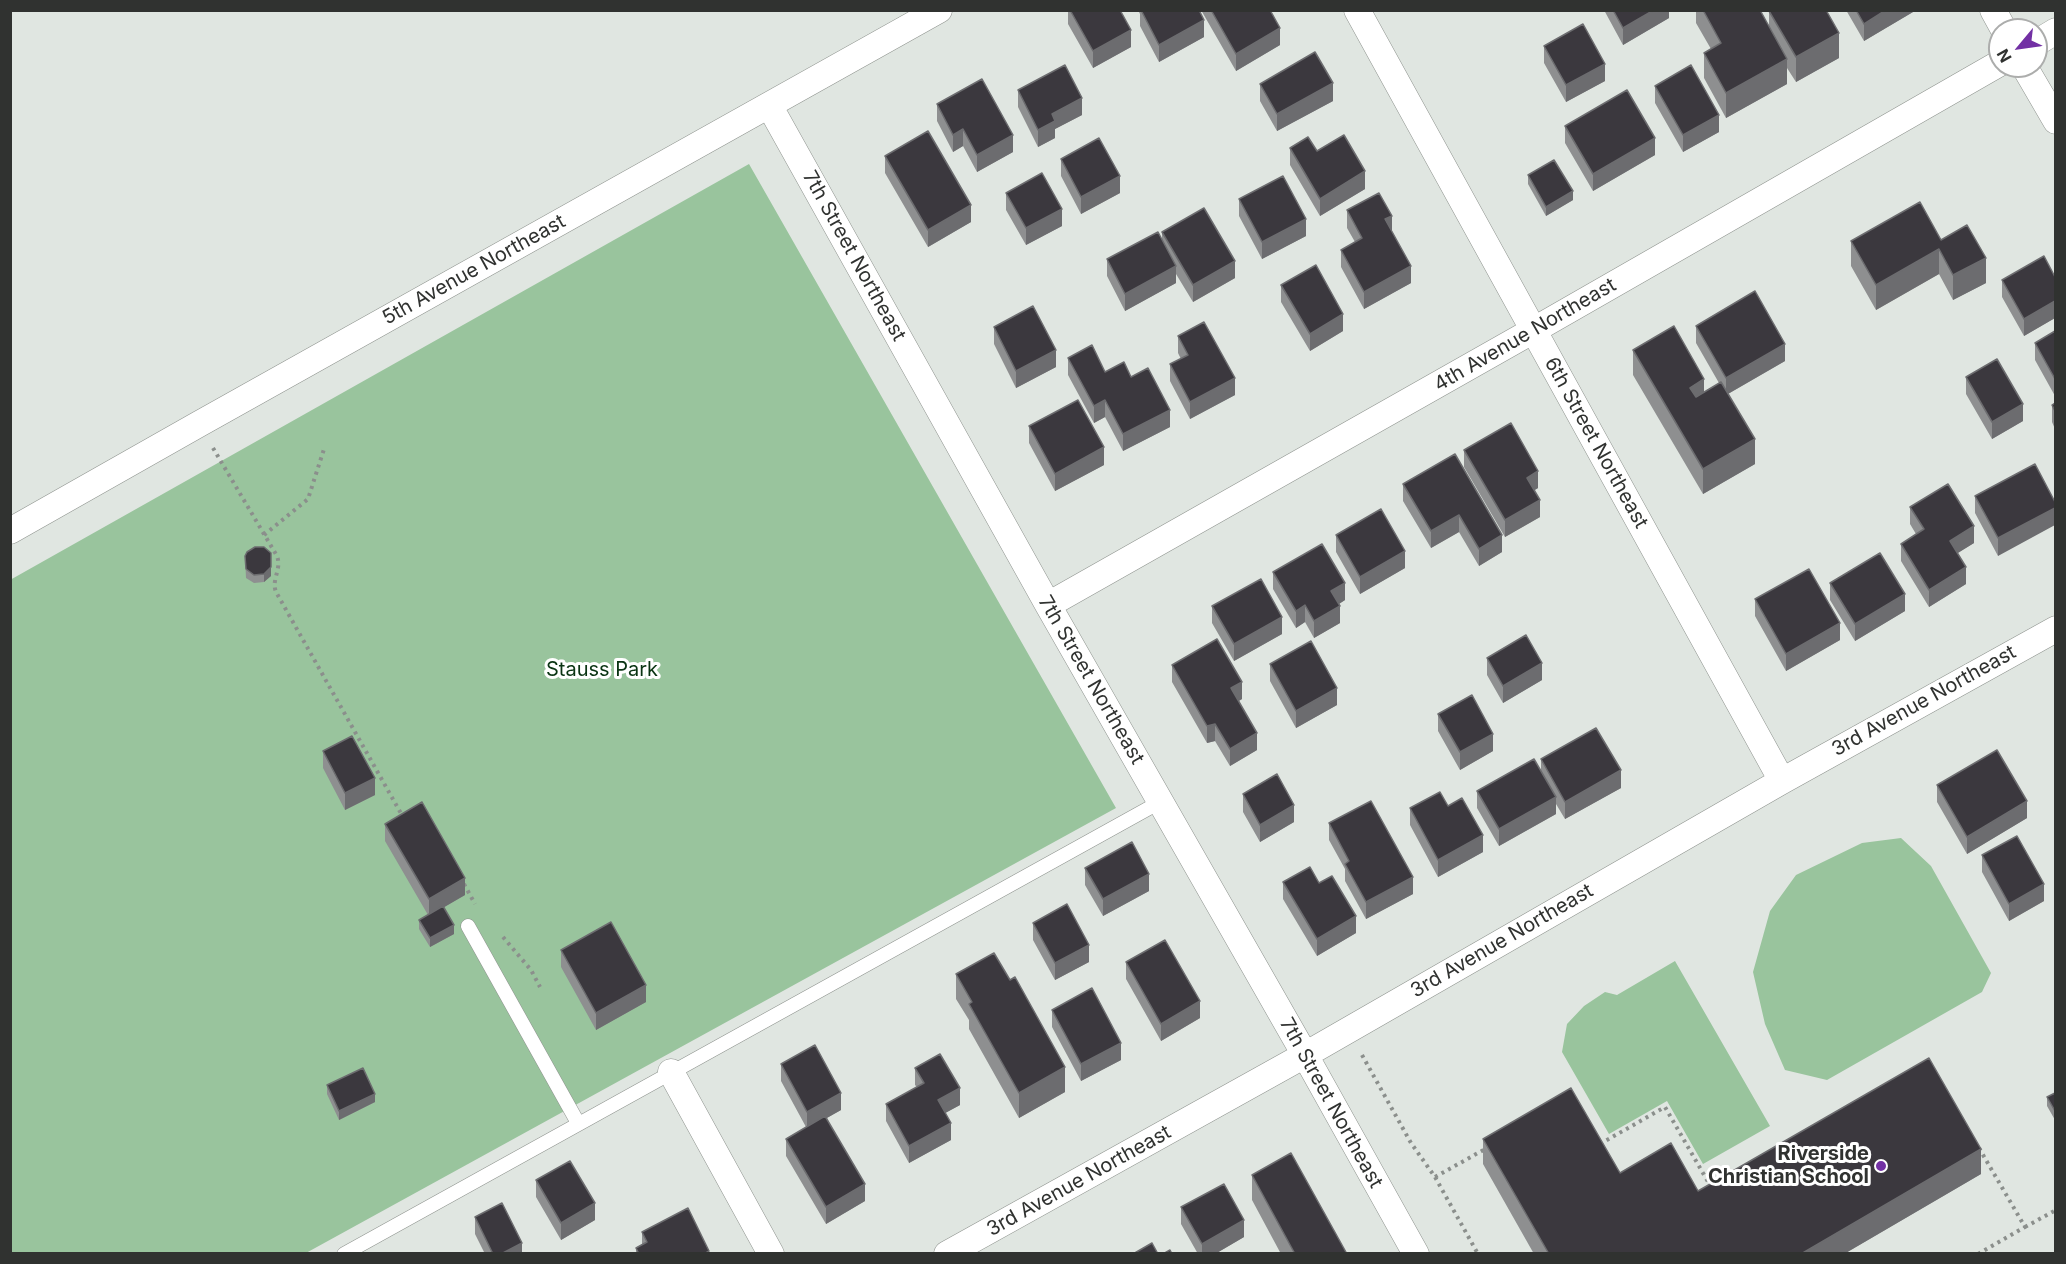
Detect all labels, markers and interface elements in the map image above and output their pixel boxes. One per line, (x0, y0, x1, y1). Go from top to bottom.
north arrow (1988, 18, 2048, 78)
text: N (1992, 46, 2016, 66)
street label: 7th Street Northeast (797, 167, 911, 345)
street label: 5th Avenue Northeast (378, 210, 570, 330)
street label: 4th Avenue Northeast (1430, 273, 1620, 397)
street label: 6th Street Northeast (1539, 353, 1653, 533)
street label: 7th Street Northeast (1033, 591, 1149, 769)
street label: 3rd Avenue Northeast (1828, 640, 2020, 762)
park label: Stauss Park (546, 658, 658, 682)
street label: 3rd Avenue Northeast (1406, 879, 1598, 1003)
street label: 7th Street Northeast (1274, 1014, 1388, 1192)
street label: 3rd Avenue Northeast (983, 1120, 1175, 1242)
place label: Riverside Christian School (1708, 1142, 1869, 1189)
marker: Riverside Christian School (1874, 1159, 1888, 1173)

